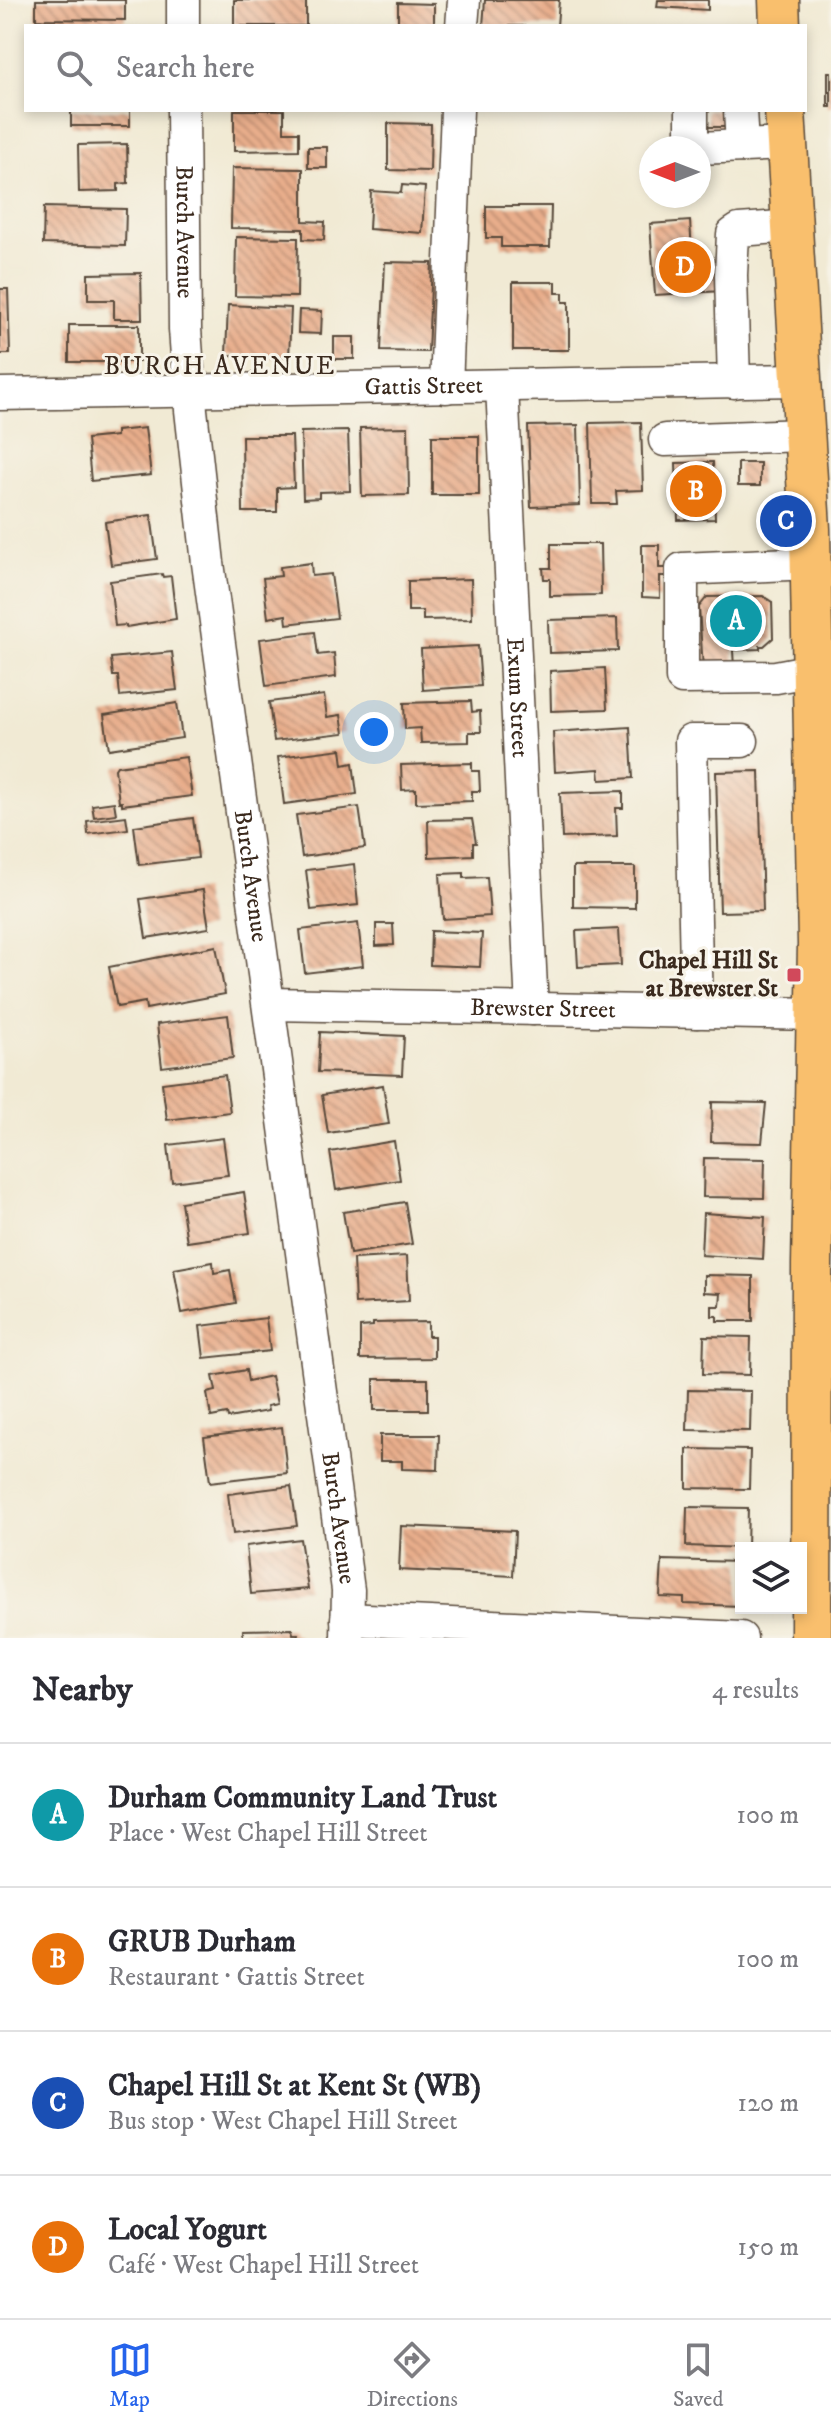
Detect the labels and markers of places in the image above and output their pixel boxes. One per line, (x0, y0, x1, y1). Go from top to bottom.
pin: D (659, 237, 711, 297)
pin: B (670, 461, 722, 521)
pin: C (760, 491, 812, 551)
pin: A (710, 591, 762, 651)
place label: Chapel Hill St at Brewster St (639, 946, 778, 1004)
marker: Chapel Hill St at Brewster St (785, 966, 803, 984)

